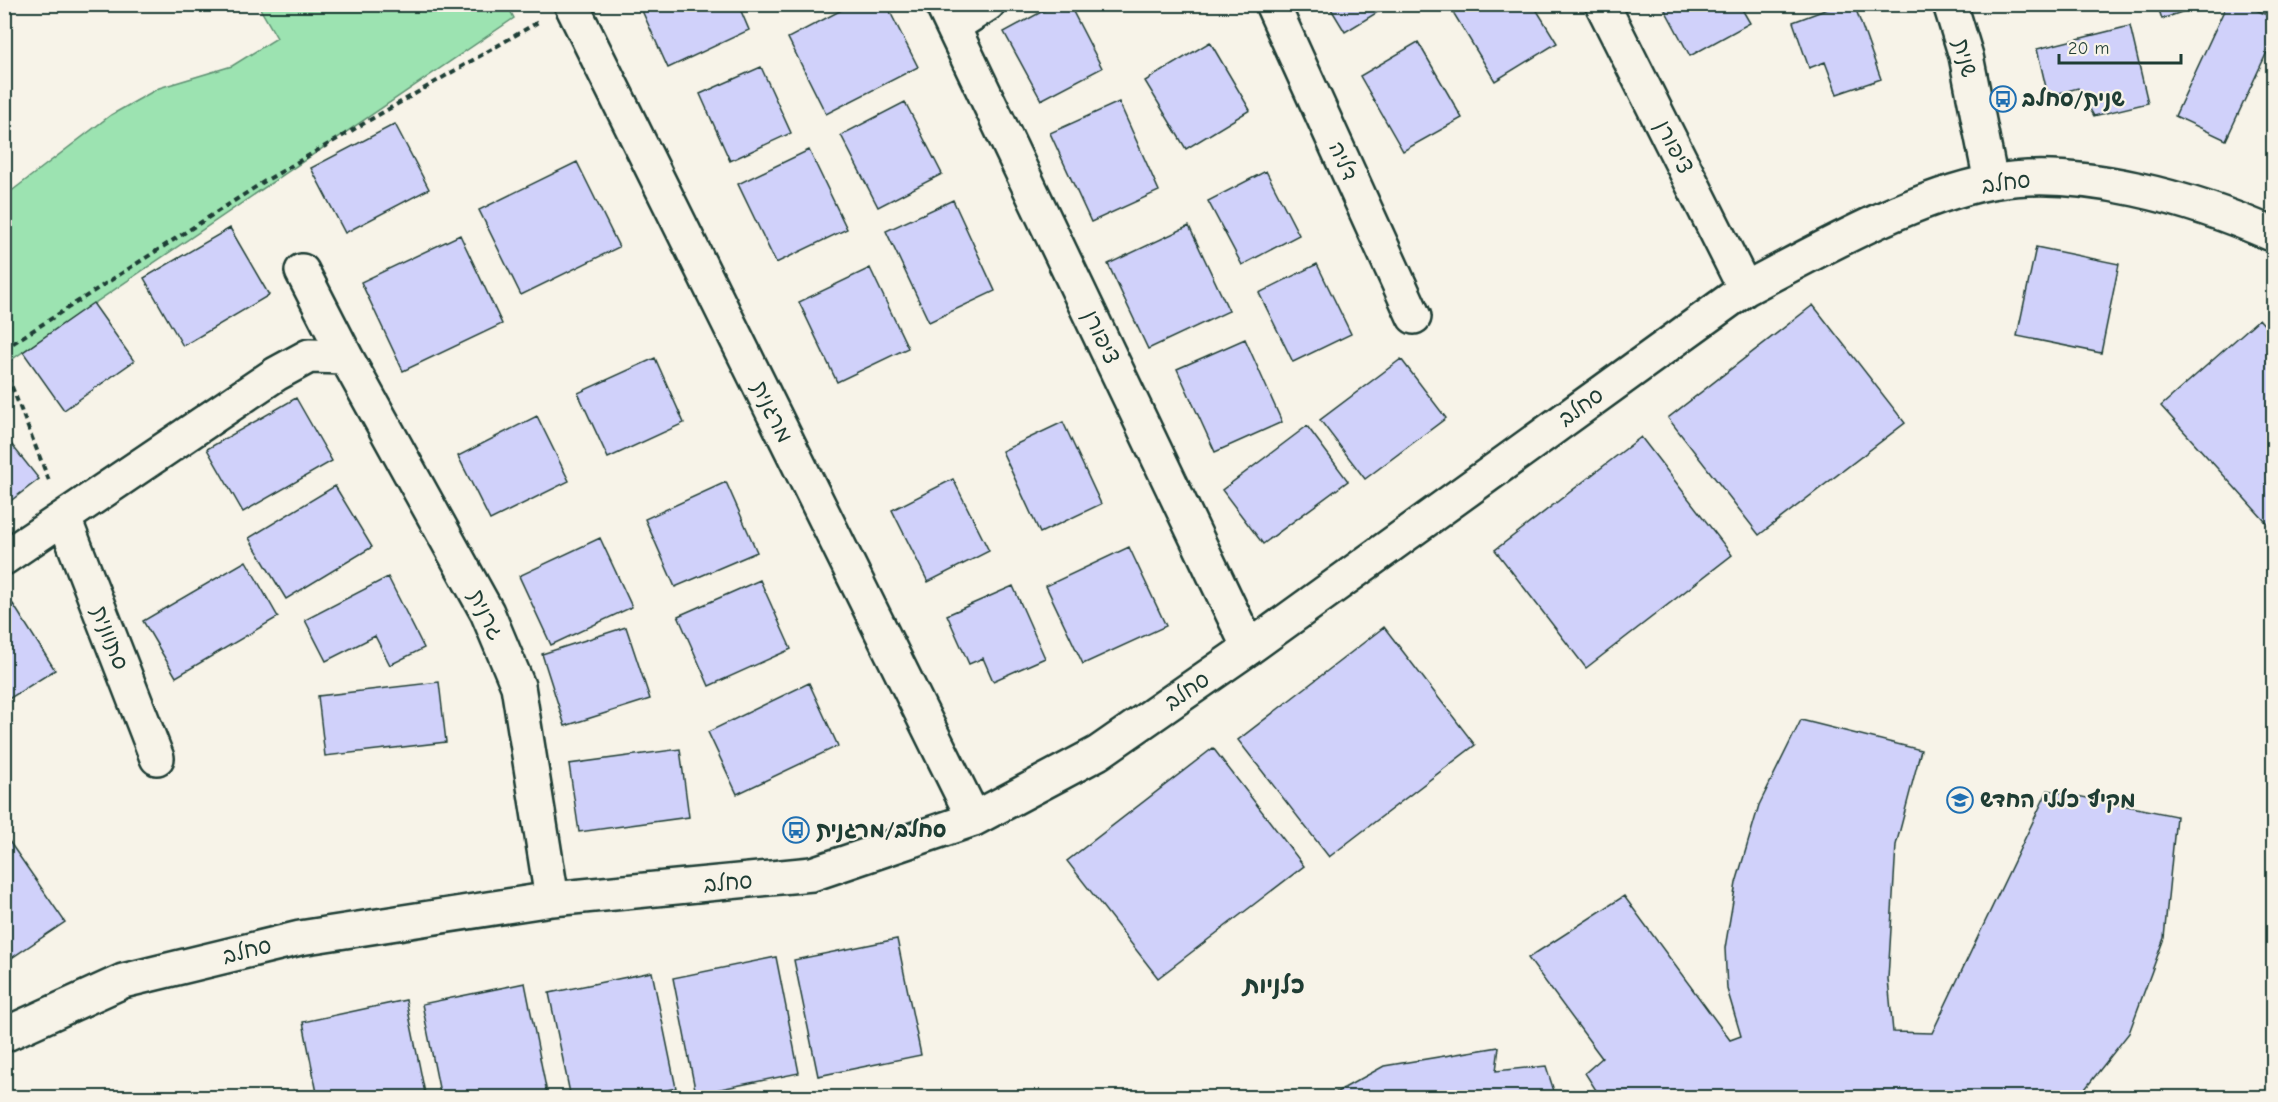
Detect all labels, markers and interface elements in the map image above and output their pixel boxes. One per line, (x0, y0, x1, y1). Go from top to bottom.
scale bar (2059, 27, 2180, 65)
street label: שנית (1948, 36, 1982, 80)
text: 20 m (2068, 38, 2109, 59)
bus stop icon: שנית/סחלב (1988, 84, 2018, 114)
place label: שנית/סחלב (2021, 86, 2125, 112)
street label: ציפורן (1650, 116, 1698, 178)
street label: דליה (1323, 138, 1363, 184)
street label: סחלב (1980, 167, 2032, 199)
street label: ציפורן (1077, 306, 1125, 368)
street label: מרגנית (746, 377, 798, 447)
street label: סחלב (1553, 382, 1609, 432)
street label: גרנית (463, 586, 509, 644)
street label: סתוונית (86, 602, 134, 674)
street label: סחלב (1159, 666, 1215, 716)
school or university icon: מקיף כללי החדש (1945, 785, 1975, 815)
place label: מקיף כללי החדש (1980, 787, 2136, 813)
bus stop icon: סחלב/מרגנית (781, 815, 811, 845)
place label: סחלב/מרגנית (816, 817, 947, 843)
street label: סחלב (702, 868, 754, 898)
street label: סחלב (220, 932, 274, 970)
district label: כלניות (1241, 971, 1305, 1000)

